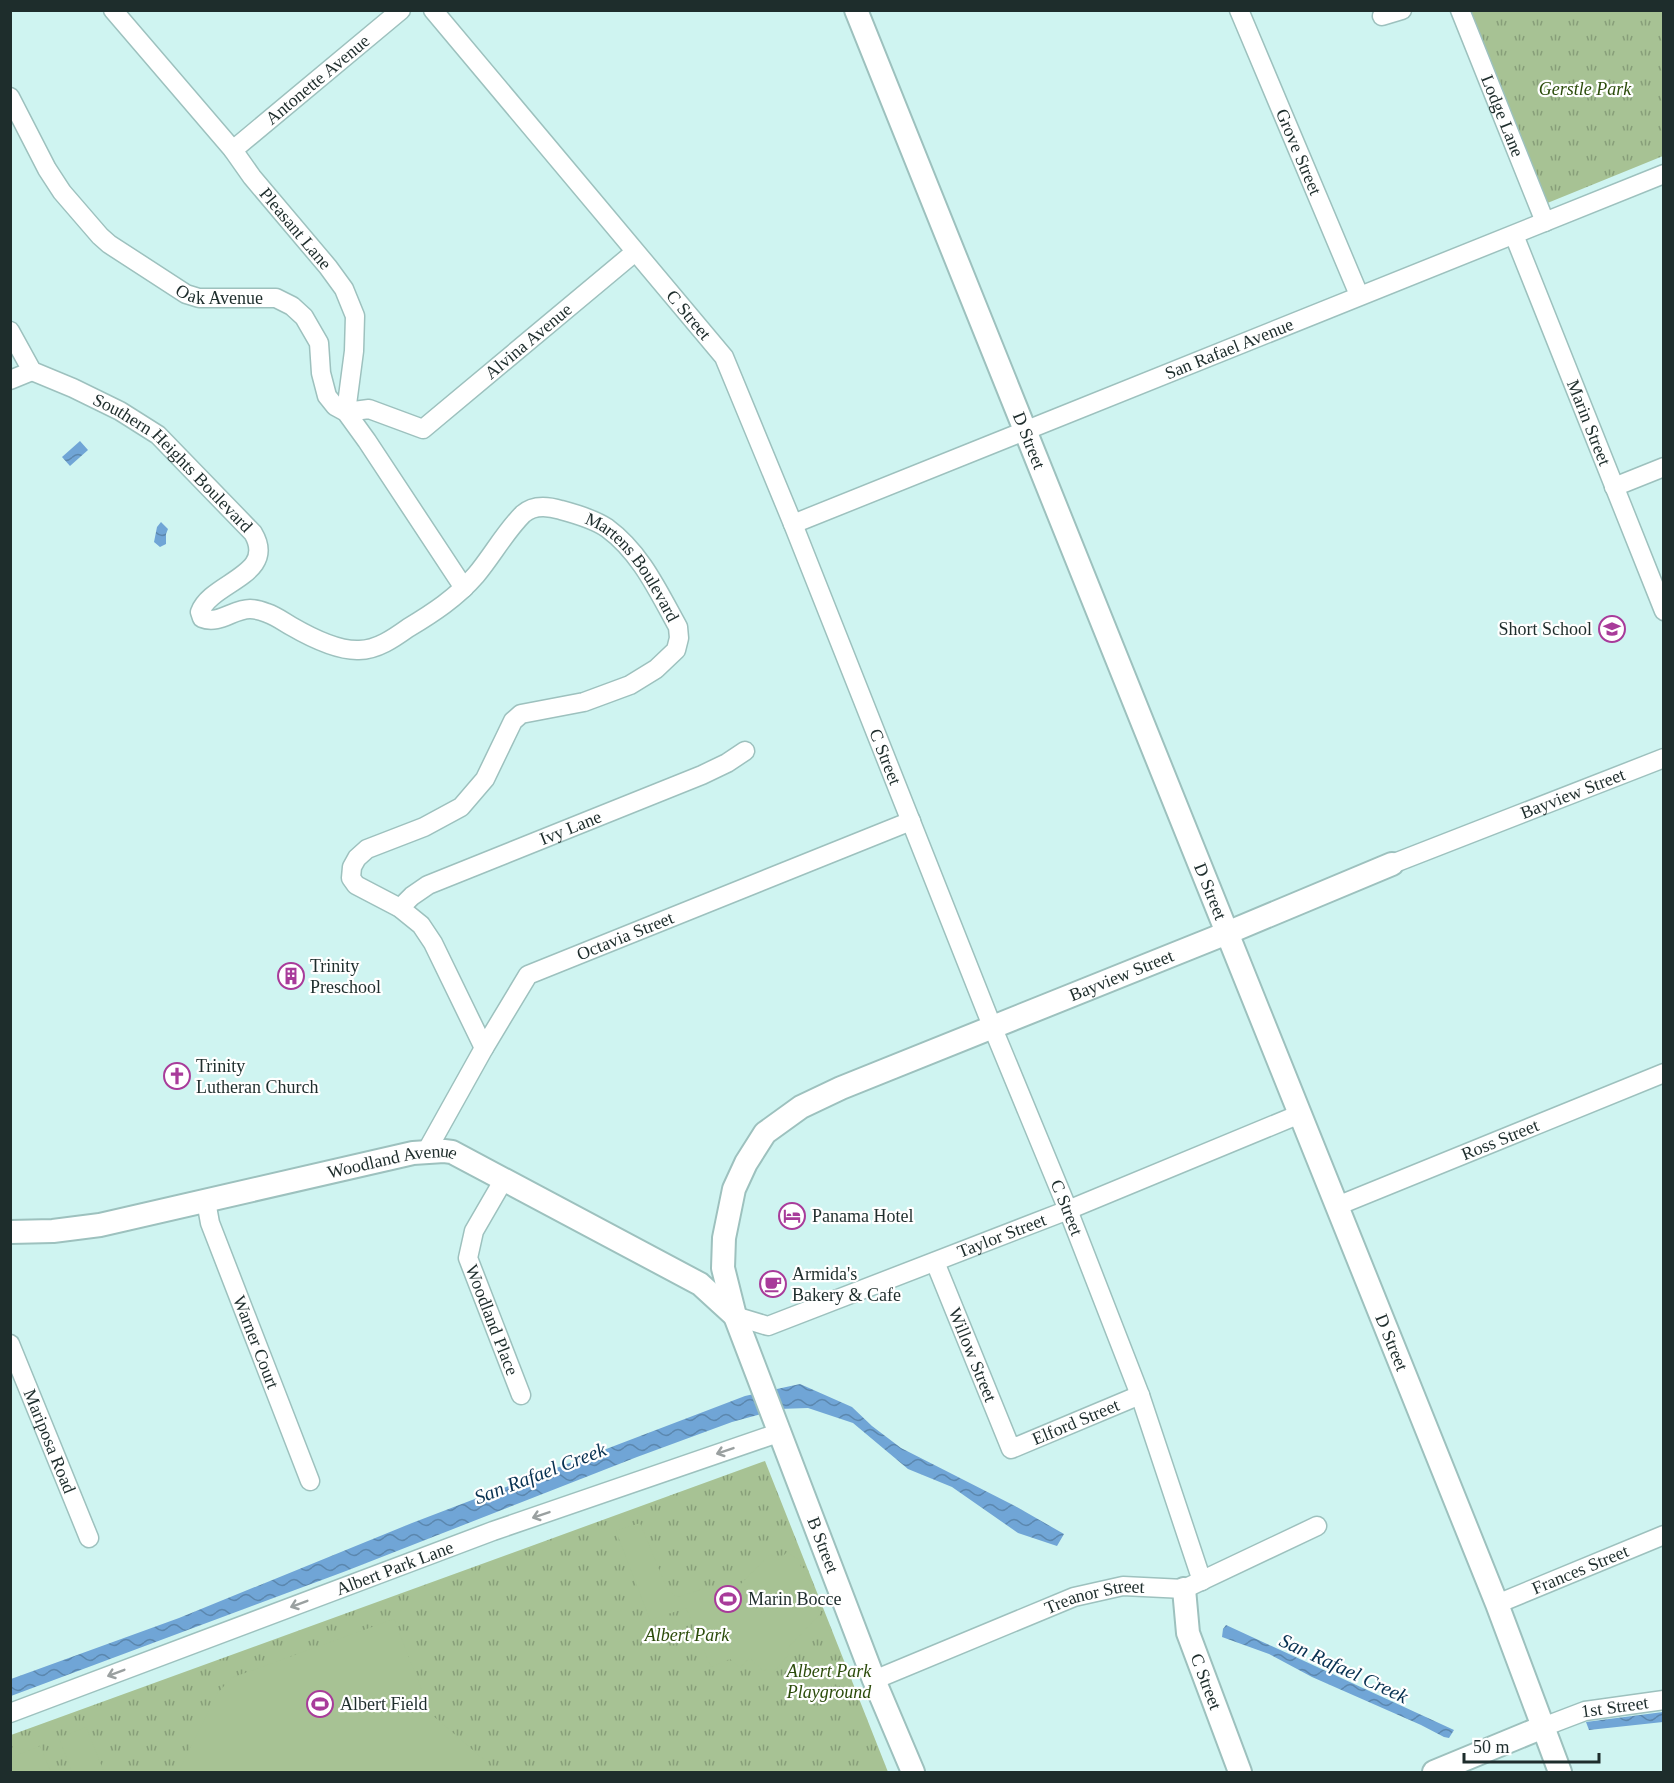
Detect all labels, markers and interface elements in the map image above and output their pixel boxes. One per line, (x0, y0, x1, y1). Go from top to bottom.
street label: Antonette Avenue (261, 31, 374, 129)
street label: Lodge Lane (1477, 72, 1528, 160)
park label: Gerstle Park (1539, 79, 1632, 99)
street label: Grove Street (1272, 106, 1326, 198)
street label: Pleasant Lane (256, 184, 336, 274)
street label: Oak Avenue (172, 280, 263, 308)
street label: C Street (662, 286, 715, 344)
street label: Alvina Avenue (481, 299, 576, 383)
street label: San Rafael Avenue (1162, 314, 1296, 384)
street label: Marin Street (1563, 377, 1615, 468)
street label: Southern Heights Boulevard (90, 389, 257, 536)
street label: D Street (1009, 409, 1050, 472)
street label: Martens Boulevard (582, 508, 683, 625)
school or university icon: Short School (1597, 614, 1627, 644)
place label: Short School (1498, 619, 1592, 639)
street label: C Street (865, 726, 905, 788)
street label: Bayview Street (1518, 764, 1628, 823)
street label: Ivy Lane (537, 806, 604, 849)
street label: D Street (1190, 860, 1231, 923)
street label: Octavia Street (574, 908, 676, 964)
street label: Bayview Street (1066, 946, 1176, 1005)
place label: Trinity Preschool (310, 956, 381, 997)
building icon: Trinity Preschool (276, 961, 306, 991)
place label: Trinity Lutheran Church (196, 1056, 318, 1097)
church icon: Trinity Lutheran Church (162, 1061, 192, 1091)
street label: Ross Street (1458, 1115, 1542, 1164)
street label: Woodland Avenue (326, 1141, 461, 1182)
street label: C Street (1047, 1177, 1087, 1238)
hotel icon: Panama Hotel (777, 1201, 807, 1231)
place label: Panama Hotel (812, 1206, 913, 1226)
street label: Taylor Street (955, 1209, 1049, 1262)
street label: Woodland Place (462, 1262, 522, 1378)
place label: Armida's Bakery & Cafe (792, 1264, 901, 1305)
cafe icon: Armida's Bakery & Cafe (758, 1269, 788, 1299)
street label: Warner Court (229, 1293, 283, 1391)
street label: Willow Street (945, 1305, 1001, 1405)
street label: D Street (1371, 1311, 1412, 1374)
street label: Mariposa Road (19, 1386, 80, 1496)
street label: Elford Street (1029, 1395, 1122, 1449)
water label: San Rafael Creek (471, 1437, 610, 1509)
one-way arrow (716, 1447, 735, 1458)
one-way arrow (532, 1510, 551, 1521)
street label: B Street (803, 1514, 843, 1576)
street label: Albert Park Lane (333, 1537, 456, 1599)
street label: Frances Street (1529, 1541, 1631, 1598)
street label: Treanor Street (1042, 1576, 1145, 1618)
sports icon: Marin Bocce (713, 1584, 743, 1614)
place label: Marin Bocce (748, 1589, 841, 1609)
one-way arrow (290, 1600, 309, 1611)
park label: Albert Park (644, 1625, 730, 1645)
water label: San Rafael Creek (1276, 1629, 1413, 1709)
street label: C Street (1187, 1651, 1226, 1712)
park label: Albert Park Playground (786, 1661, 872, 1702)
one-way arrow (108, 1668, 126, 1679)
sports icon: Albert Field (305, 1689, 335, 1719)
street label: 1st Street (1580, 1692, 1650, 1721)
place label: Albert Field (340, 1694, 428, 1714)
scale bar (1464, 1726, 1599, 1764)
text: 50 m (1473, 1737, 1510, 1757)

